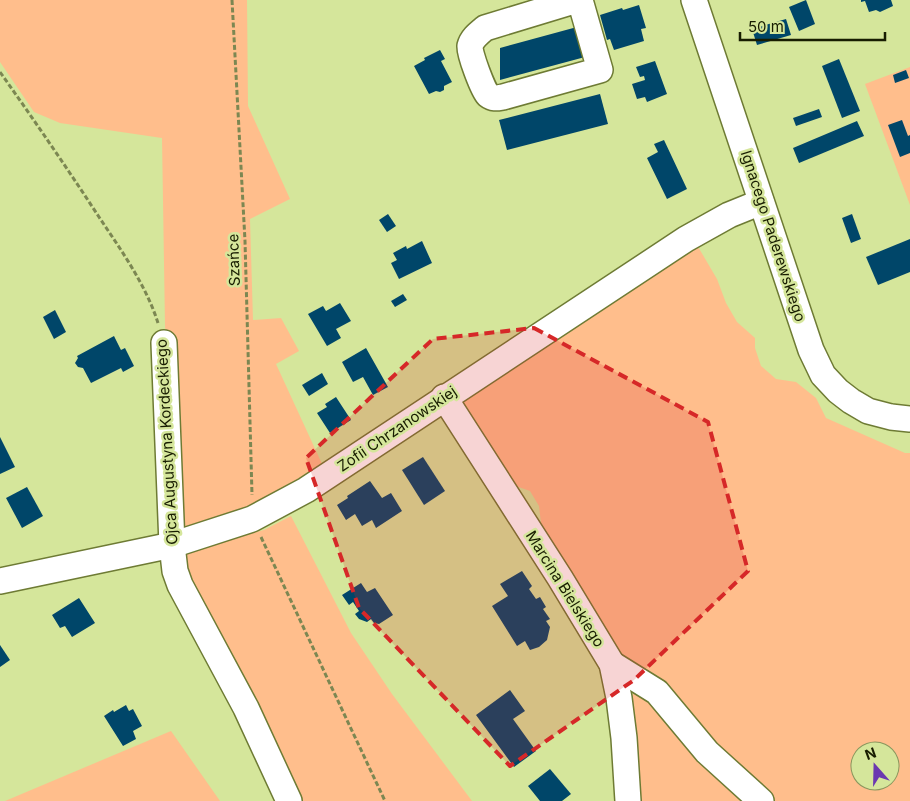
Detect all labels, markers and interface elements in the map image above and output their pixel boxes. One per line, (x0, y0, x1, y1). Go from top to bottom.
scale bar (740, 10, 885, 42)
text: 50 m (748, 17, 784, 36)
street label: Ignacego Paderewskiego (737, 148, 810, 324)
street label: Szańce (223, 233, 244, 287)
street label: Ojca Augustyna Kordeckiego (152, 339, 181, 545)
street label: Zofii Chrzanowskiej (334, 382, 460, 476)
street label: Marcina Bielskiego (522, 527, 609, 650)
north arrow (850, 741, 900, 791)
text: N (862, 744, 878, 763)

